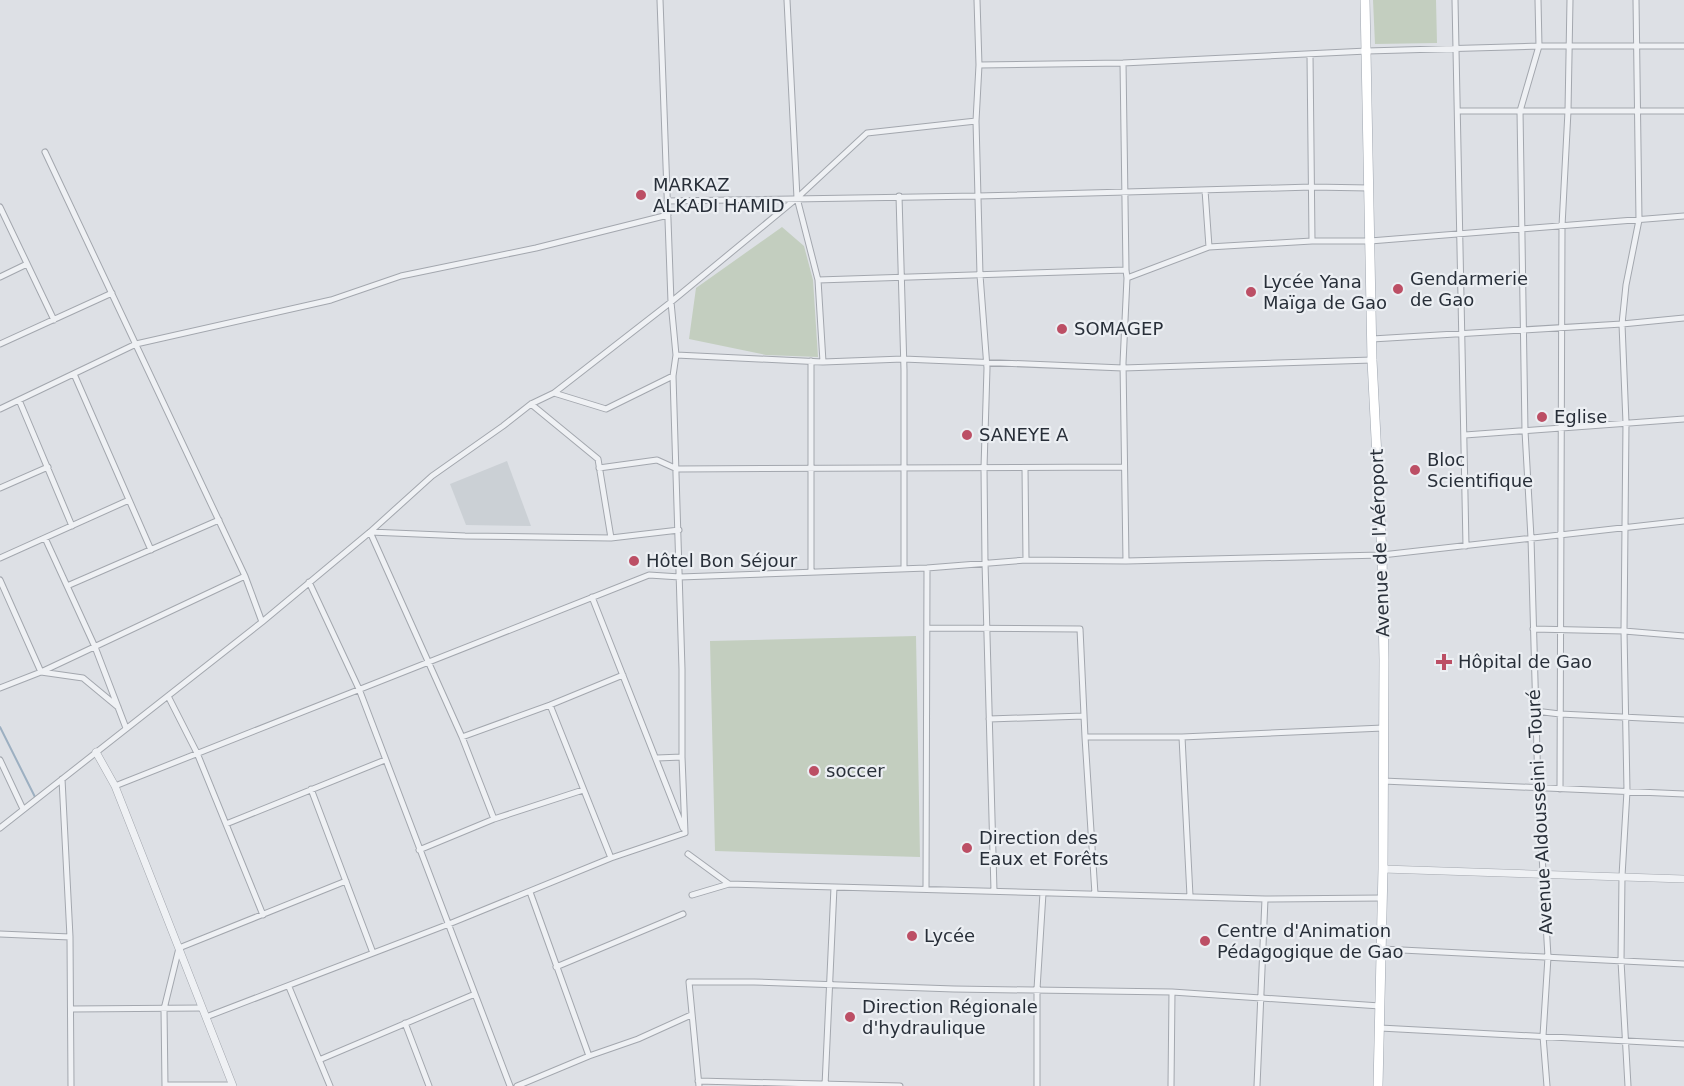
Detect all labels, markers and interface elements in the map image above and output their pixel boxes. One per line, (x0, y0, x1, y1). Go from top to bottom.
place label: MARKAZ ALKADI HAMID (653, 174, 785, 216)
marker: MARKAZ ALKADI HAMID (634, 188, 648, 202)
place label: Gendarmerie de Gao (1410, 268, 1528, 310)
place label: Lycée Yana Maïga de Gao (1263, 271, 1387, 313)
marker: Gendarmerie de Gao (1391, 282, 1405, 296)
marker: Lycée Yana Maïga de Gao (1244, 285, 1258, 299)
place label: SOMAGEP (1074, 318, 1163, 339)
marker: SOMAGEP (1055, 322, 1069, 336)
place label: Eglise (1554, 406, 1607, 427)
marker: Eglise (1535, 410, 1549, 424)
place label: SANEYE A (979, 424, 1069, 445)
marker: SANEYE A (960, 428, 974, 442)
street label: Avenue de l'Aéroport (1366, 448, 1393, 638)
place label: Bloc Scientifique (1427, 449, 1533, 491)
marker: Bloc Scientifique (1408, 463, 1422, 477)
place label: Hôtel Bon Séjour (646, 550, 798, 571)
marker: Hôtel Bon Séjour (627, 554, 641, 568)
place label: Hôpital de Gao (1458, 651, 1592, 672)
marker: Hôpital de Gao (1435, 653, 1453, 671)
street label: Avenue Aldousseini o Touré (1523, 689, 1556, 935)
place label: soccer (826, 760, 885, 781)
marker: soccer (807, 764, 821, 778)
place label: Direction des Eaux et Forêts (979, 827, 1108, 869)
marker: Direction des Eaux et Forêts (960, 841, 974, 855)
place label: Centre d'Animation Pédagogique de Gao (1217, 920, 1403, 962)
place label: Lycée (924, 925, 975, 946)
marker: Lycée (905, 929, 919, 943)
marker: Centre d'Animation Pédagogique de Gao (1198, 934, 1212, 948)
place label: Direction Régionale d'hydraulique (862, 996, 1038, 1038)
marker: Direction Régionale d'hydraulique (843, 1010, 857, 1024)

